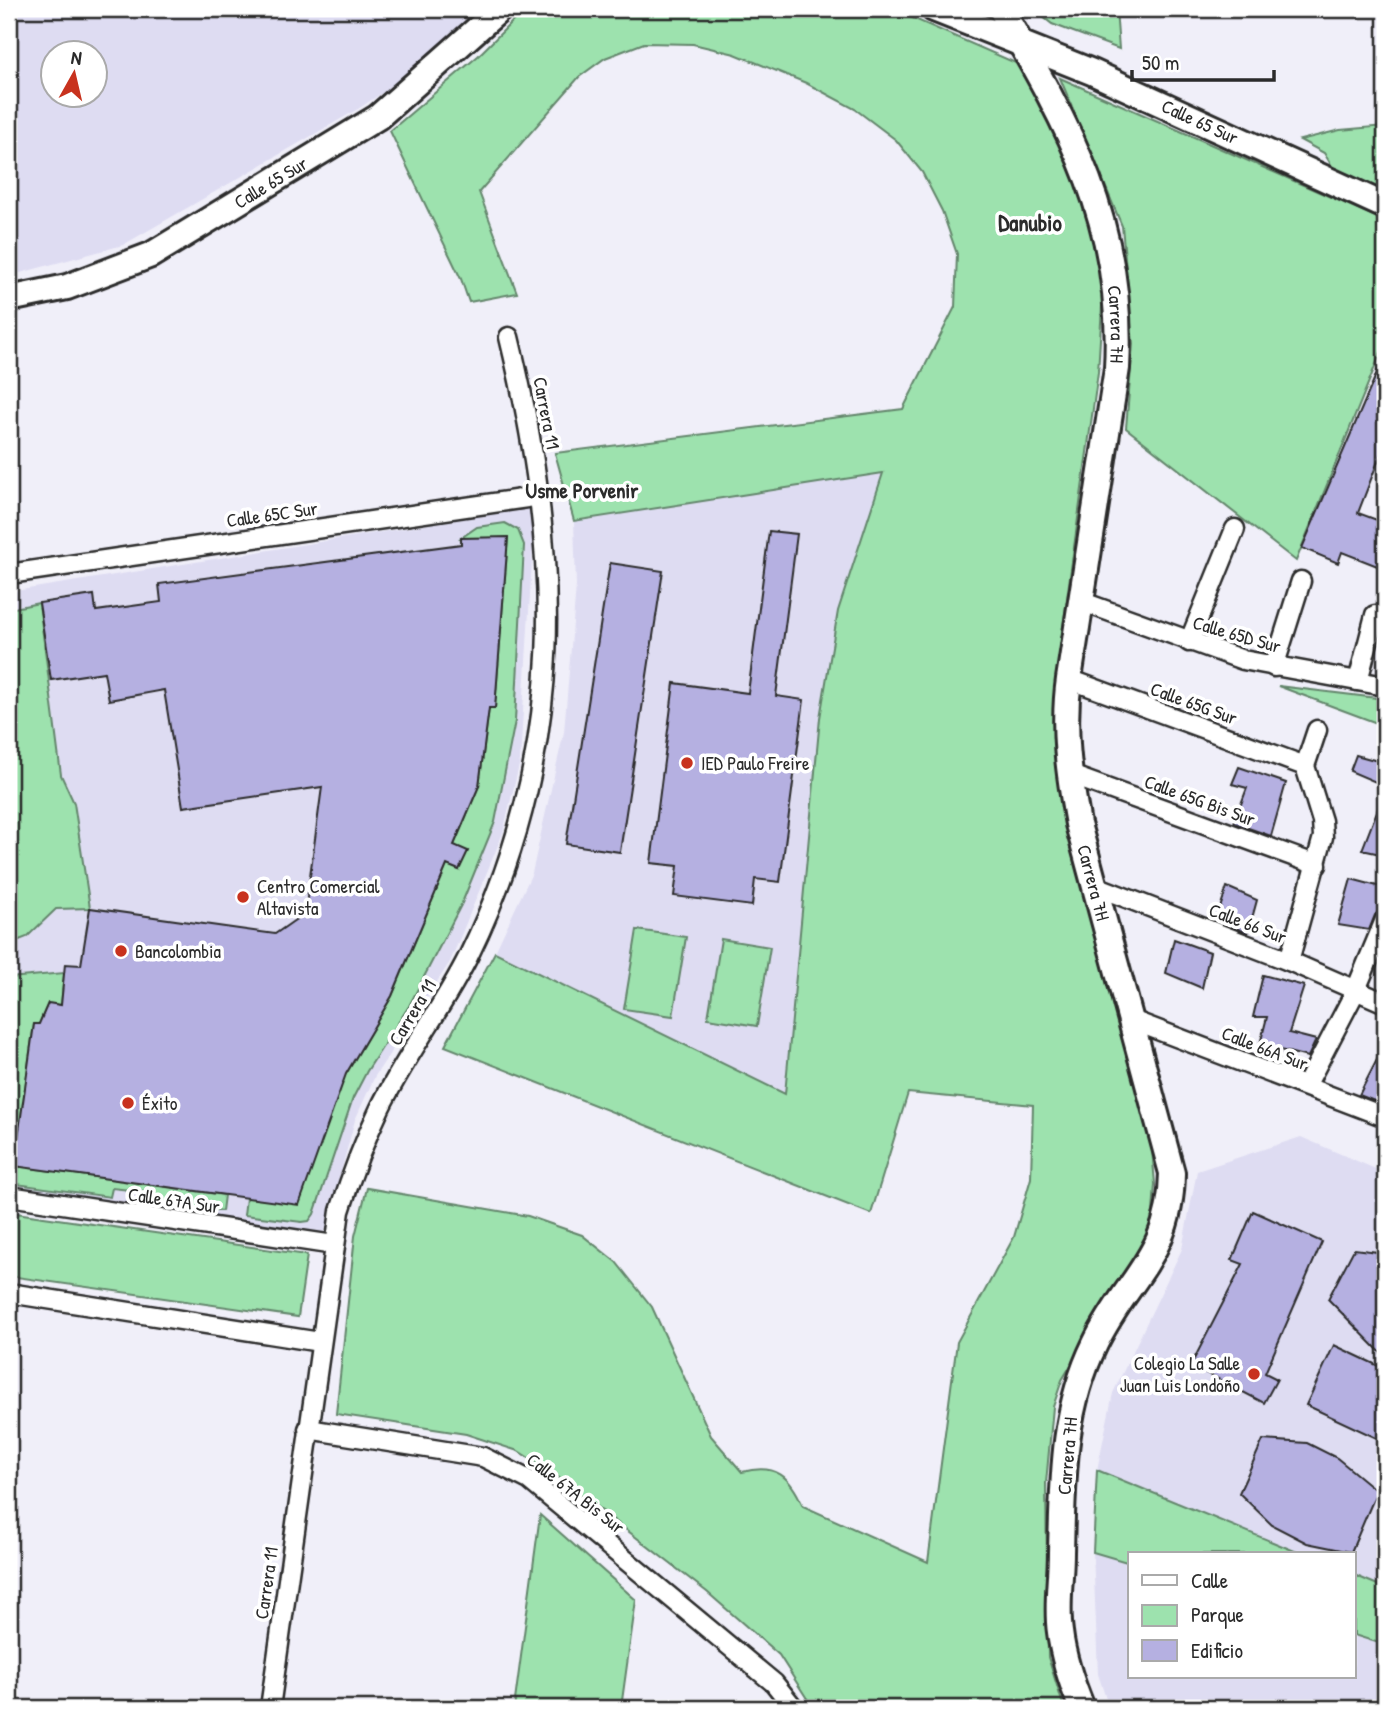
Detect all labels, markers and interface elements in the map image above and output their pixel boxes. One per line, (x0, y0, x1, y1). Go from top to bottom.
north arrow (38, 38, 108, 108)
scale bar (1132, 38, 1273, 82)
text: N (70, 44, 83, 71)
text: 50 m (1142, 48, 1179, 77)
street label: Calle 65 Sur (1158, 93, 1243, 151)
street label: Calle 65 Sur (229, 150, 313, 215)
district label: Danubio (998, 207, 1062, 238)
street label: Carrera 7H (1102, 284, 1131, 363)
street label: Carrera 11 (527, 375, 567, 451)
district label: Usme Porvenir (526, 476, 639, 505)
street label: Calle 65C Sur (225, 495, 320, 533)
street label: Calle 65D Sur (1190, 609, 1285, 659)
street label: Calle 65G Sur (1147, 675, 1242, 731)
place label: IED Paulo Freire (701, 750, 810, 776)
marker: IED Paulo Freire (679, 755, 695, 771)
street label: Calle 65G Bis Sur (1141, 768, 1260, 832)
street label: Carrera 7H (1071, 842, 1116, 923)
place label: Centro Comercial Altavista (257, 873, 380, 921)
marker: Centro Comercial Altavista (235, 889, 251, 905)
street label: Calle 66 Sur (1205, 896, 1291, 950)
place label: Bancolombia (135, 938, 221, 964)
marker: Bancolombia (113, 943, 129, 959)
street label: Carrera 11 (382, 974, 442, 1050)
street label: Calle 66A Sur (1218, 1020, 1313, 1077)
place label: Éxito (142, 1090, 178, 1116)
marker: Éxito (120, 1095, 136, 1111)
street label: Calle 67A Sur (127, 1181, 222, 1219)
place label: Colegio La Salle Juan Luis Londoño (1120, 1350, 1240, 1398)
marker: Colegio La Salle Juan Luis Londoño (1246, 1366, 1262, 1382)
street label: Carrera 7H (1051, 1416, 1083, 1496)
street label: Calle 67A Bis Sur (522, 1446, 631, 1540)
street label: Carrera 11 (248, 1545, 284, 1621)
legend (1128, 1552, 1356, 1678)
text: Calle (1191, 1566, 1228, 1595)
text: Parque (1191, 1600, 1244, 1629)
text: Edificio (1191, 1636, 1243, 1665)

